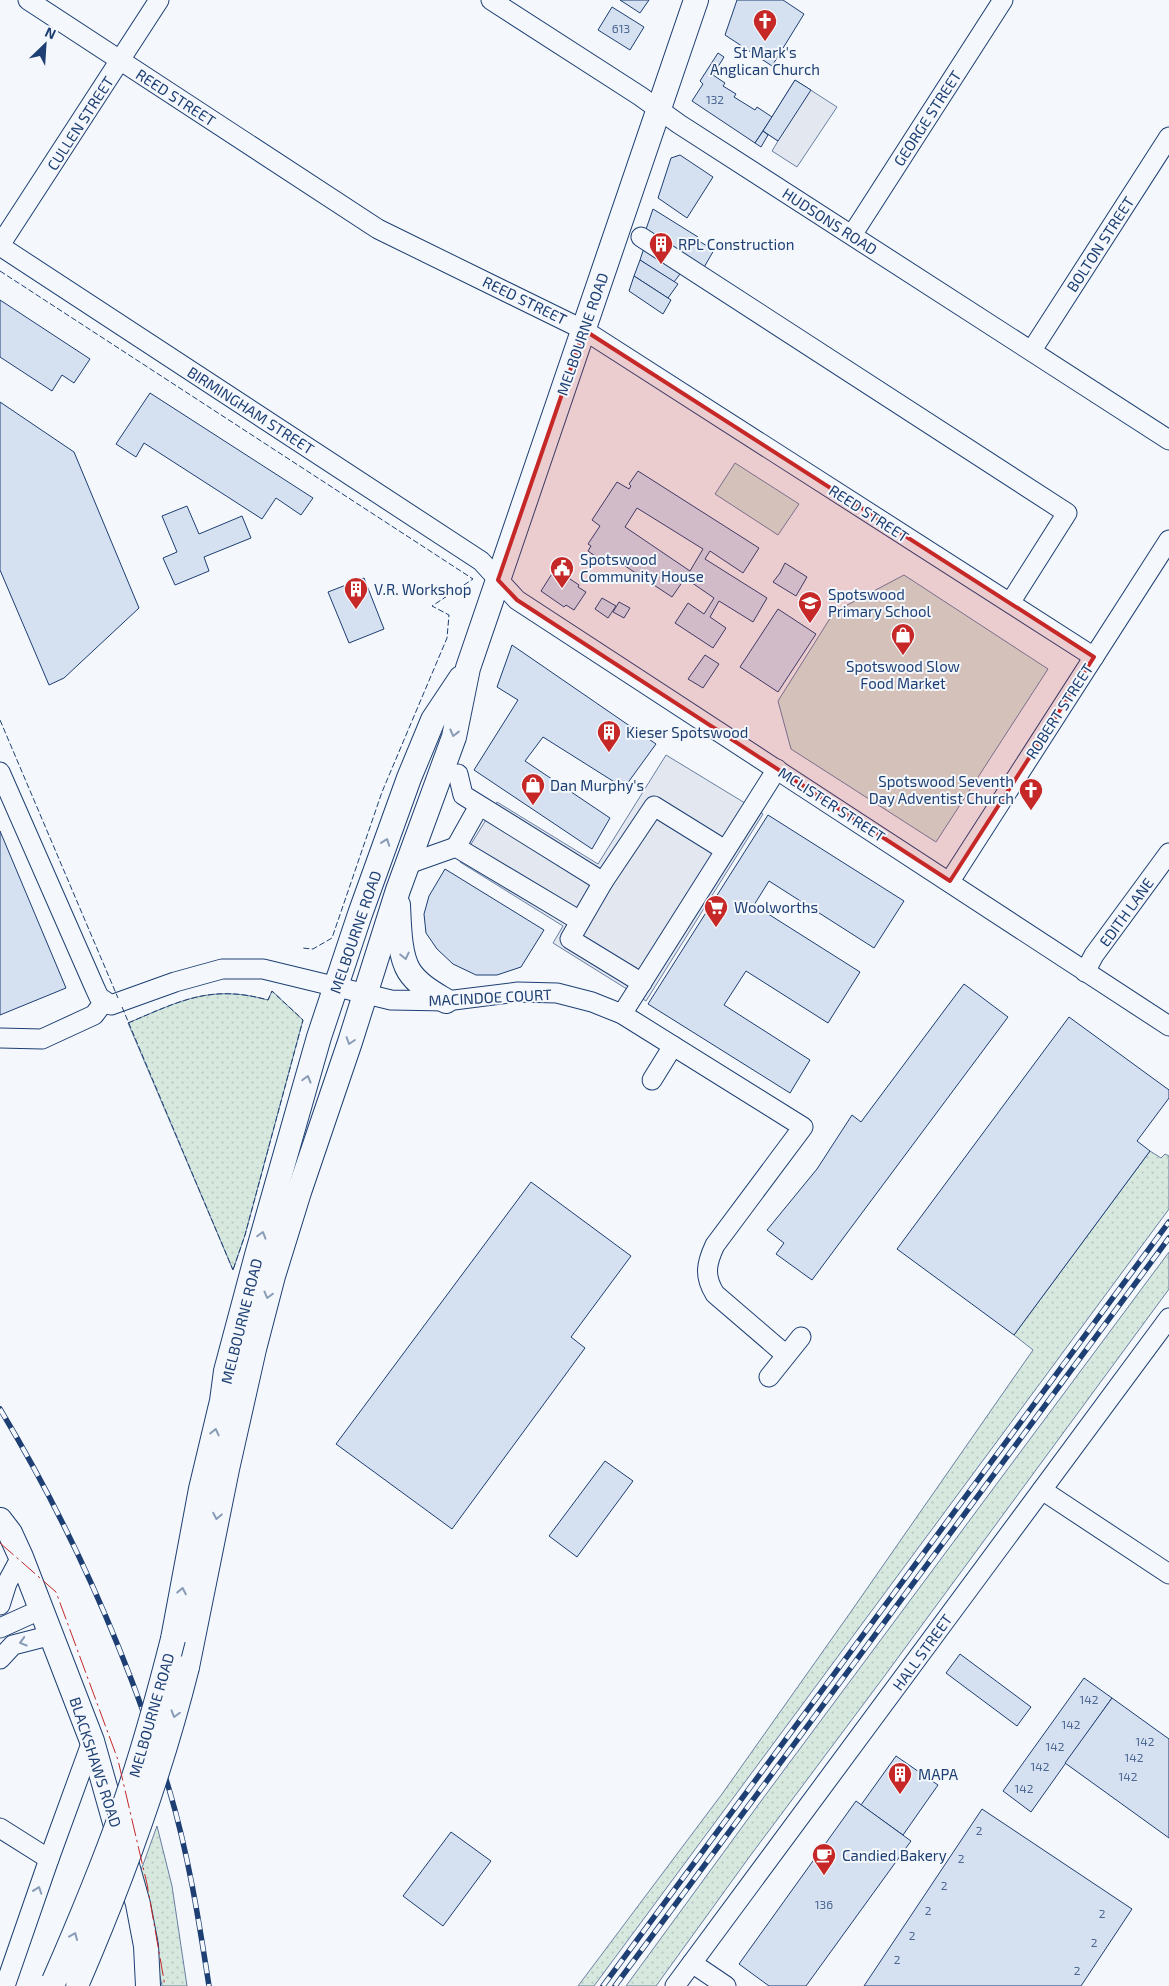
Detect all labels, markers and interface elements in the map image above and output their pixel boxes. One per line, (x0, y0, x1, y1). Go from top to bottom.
church icon: St Mark's Anglican Church (752, 8, 778, 42)
north arrow (20, 20, 70, 70)
house number: 613 (612, 21, 630, 35)
text: N (43, 23, 59, 43)
place label: St Mark's Anglican Church (710, 43, 820, 78)
street label: REED STREET (133, 65, 219, 130)
street label: GEORGE STREET (889, 67, 965, 169)
street label: CULLEN STREET (43, 72, 117, 173)
house number: 132 (706, 92, 724, 106)
street label: HUDSONS ROAD (779, 184, 881, 258)
street label: BOLTON STREET (1063, 193, 1138, 295)
building icon: RPL Construction (648, 231, 674, 265)
place label: RPL Construction (678, 235, 795, 253)
street label: MELBOURNE ROAD (553, 270, 611, 398)
street label: REED STREET (480, 272, 570, 328)
street label: BIRMINGHAM STREET (184, 362, 318, 458)
street label: REED STREET (826, 481, 912, 546)
place label: Spotswood Community House (580, 550, 704, 585)
public building icon: Spotswood Community House (549, 555, 575, 589)
building icon: V.R. Workshop (343, 576, 369, 610)
place label: V.R. Workshop (374, 580, 471, 598)
place label: Spotswood Primary School (828, 585, 931, 620)
school or university icon: Spotswood Primary School (797, 590, 823, 624)
shop icon: Spotswood Slow Food Market (890, 622, 916, 656)
place label: Spotswood Slow Food Market (846, 657, 960, 692)
street label: ROBERT STREET (1022, 660, 1097, 762)
building icon: Kieser Spotswood (596, 719, 622, 753)
place label: Kieser Spotswood (626, 723, 748, 741)
one-way arrow (449, 729, 460, 738)
street label: MCLISTER STREET (775, 763, 889, 845)
shop icon: Dan Murphy's (520, 772, 546, 806)
place label: Spotswood Seventh Day Adventist Church (869, 772, 1014, 807)
place label: Dan Murphy's (550, 776, 644, 794)
church icon: Spotswood Seventh Day Adventist Church (1018, 777, 1044, 811)
one-way arrow (380, 838, 390, 846)
street label: MELBOURNE ROAD (326, 868, 384, 996)
street label: EDITH LANE (1095, 874, 1157, 950)
supermarket icon: Woolworths (703, 894, 729, 928)
place label: Woolworths (734, 898, 818, 916)
one-way arrow (399, 952, 410, 961)
street label: MACINDOE COURT (428, 985, 552, 1009)
one-way arrow (346, 1036, 356, 1044)
one-way arrow (302, 1075, 312, 1083)
one-way arrow (257, 1231, 267, 1240)
street label: MELBOURNE ROAD (217, 1256, 265, 1386)
one-way arrow (264, 1291, 274, 1299)
one-way arrow (209, 1428, 220, 1437)
one-way arrow (213, 1512, 223, 1521)
one-way arrow (176, 1587, 186, 1596)
street label: HALL STREET (888, 1610, 956, 1694)
one-way arrow (20, 1637, 28, 1647)
street label: MELBOURNE ROAD (125, 1651, 177, 1779)
house number: 142 (1080, 1692, 1099, 1706)
street label: BLACKSHAWS ROAD (66, 1695, 126, 1829)
one-way arrow (170, 1710, 180, 1718)
house number: 142 (1062, 1717, 1081, 1731)
house number: 142 (1136, 1734, 1155, 1748)
house number: 142 (1046, 1739, 1065, 1753)
house number: 142 (1125, 1750, 1144, 1764)
house number: 142 (1031, 1759, 1050, 1773)
building icon: MAPA (887, 1761, 913, 1795)
place label: MAPA (918, 1765, 959, 1783)
house number: 142 (1119, 1769, 1138, 1783)
house number: 142 (1015, 1781, 1034, 1795)
house number: 2 (976, 1823, 983, 1837)
cafe icon: Candied Bakery (811, 1842, 837, 1876)
place label: Candied Bakery (842, 1846, 947, 1864)
house number: 2 (958, 1851, 965, 1865)
house number: 2 (941, 1878, 948, 1892)
one-way arrow (32, 1886, 42, 1895)
house number: 136 (815, 1897, 833, 1911)
house number: 2 (925, 1903, 932, 1917)
house number: 2 (1099, 1906, 1106, 1920)
house number: 2 (909, 1928, 916, 1942)
one-way arrow (67, 1932, 78, 1941)
house number: 2 (1091, 1935, 1098, 1949)
house number: 2 (894, 1952, 901, 1966)
house number: 2 (1074, 1963, 1081, 1977)

